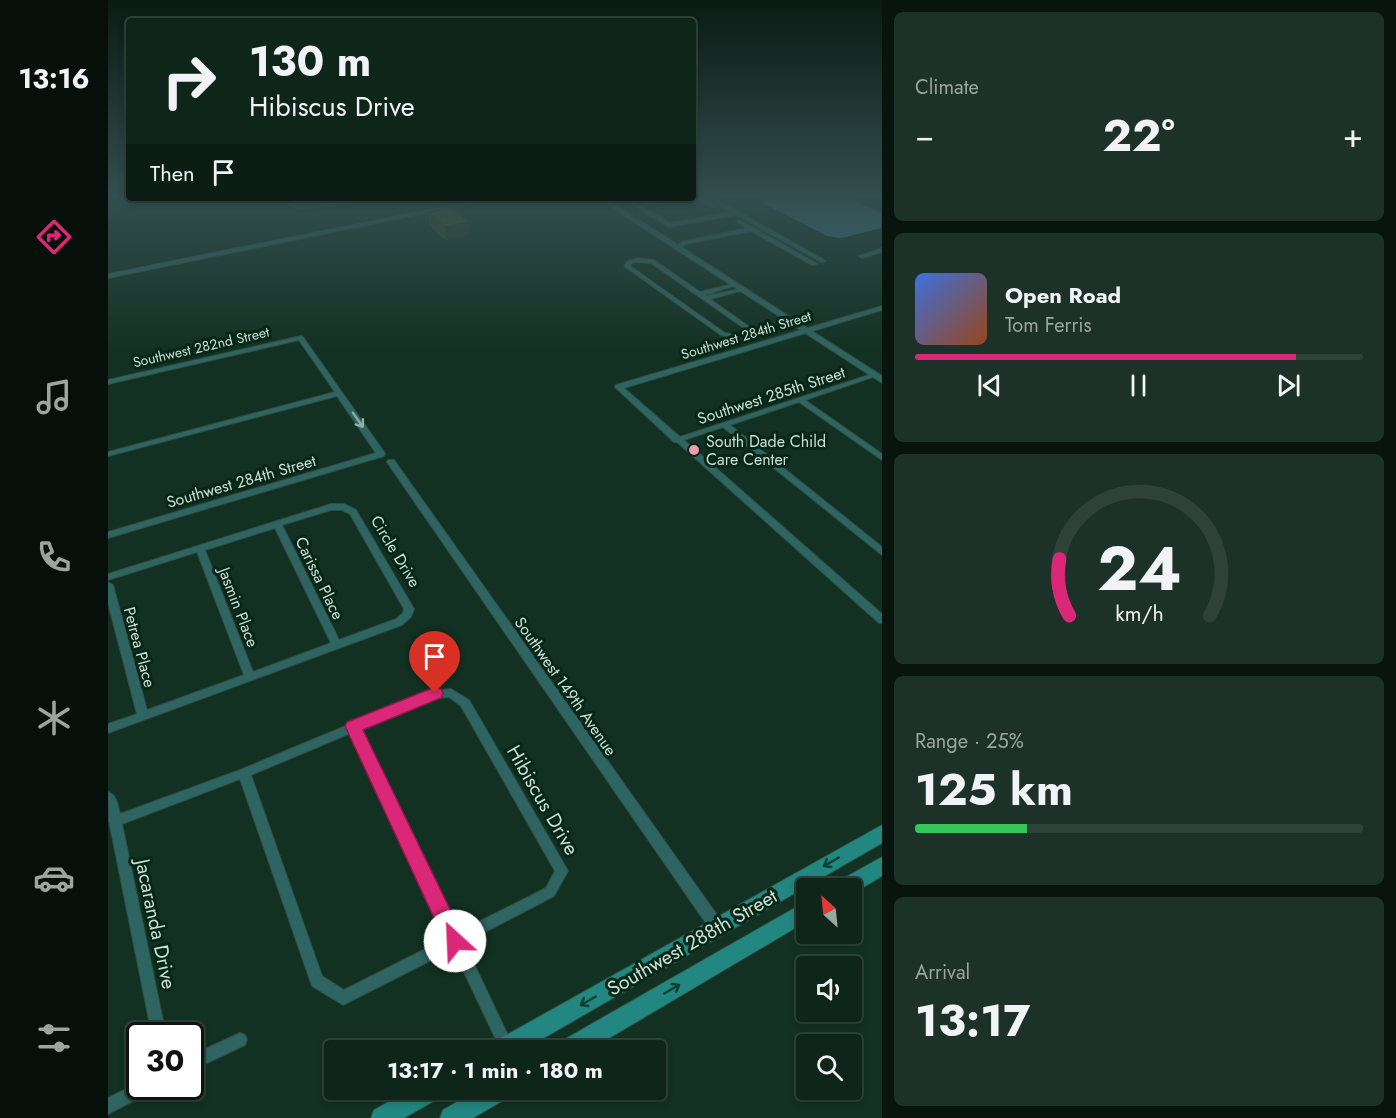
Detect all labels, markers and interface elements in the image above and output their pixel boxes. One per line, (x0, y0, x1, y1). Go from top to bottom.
text: 130 m (249, 31, 371, 92)
icon: right (150, 42, 228, 120)
text: 13:16 (18, 59, 90, 98)
text: Climate (915, 73, 979, 102)
text: Hibiscus Drive (249, 87, 415, 126)
text: 22° (1102, 103, 1175, 168)
text: − (915, 112, 934, 159)
text: + (1343, 112, 1363, 159)
icon: arrive (207, 156, 240, 189)
text: Then (150, 157, 195, 189)
icon: directions (33, 216, 75, 258)
text: Open Road (1005, 279, 1121, 311)
street label: Southwest 284th Street (678, 305, 814, 364)
text: Tom Ferris (1005, 311, 1092, 340)
street label: Southwest 282nd Street (131, 321, 272, 372)
street label: Southwest 285th Street (694, 361, 848, 430)
icon: previous (973, 369, 1006, 402)
icon: pause (1122, 369, 1155, 402)
icon: next (1272, 369, 1305, 402)
icon: music (33, 376, 75, 418)
one-way arrow (352, 412, 364, 428)
place label: South Dade Child Care Center (706, 430, 826, 471)
marker: South Dade Child Care Center (687, 443, 701, 457)
street label: Southwest 284th Street (164, 449, 319, 514)
street label: Circle Drive (365, 511, 426, 592)
text: 24 (1097, 523, 1181, 613)
street label: Carissa Place (290, 533, 350, 624)
icon: phone (33, 536, 75, 578)
street label: Jasmin Place (212, 562, 264, 650)
text: km/h (1115, 598, 1163, 629)
street label: Petrea Place (118, 604, 161, 690)
street label: Southwest 149th Avenue (509, 612, 622, 760)
pin (409, 631, 460, 693)
icon: arrive (418, 640, 451, 673)
icon: climate (33, 697, 75, 739)
text: Range · 25% (915, 727, 1024, 756)
street label: Hibiscus Drive (499, 740, 586, 861)
text: 125 km (915, 757, 1073, 822)
street label: Jacaranda Drive (127, 854, 183, 992)
icon: car (33, 857, 75, 899)
one-way arrow (823, 857, 840, 869)
north arrow (796, 878, 862, 944)
map controls (796, 878, 862, 1100)
street label: Southwest 288th Street (602, 882, 783, 1003)
position arrow (423, 909, 487, 973)
button: sound (796, 956, 862, 1022)
text: Arrival (915, 958, 970, 987)
one-way arrow (664, 982, 681, 994)
text: 13:17 (915, 988, 1030, 1053)
one-way arrow (580, 996, 598, 1007)
icon: filters (33, 1017, 75, 1059)
speed limit sign: 30 (126, 1022, 204, 1100)
button: search (796, 1034, 862, 1100)
text: 13:17 · 1 min · 180 m (387, 1054, 603, 1086)

